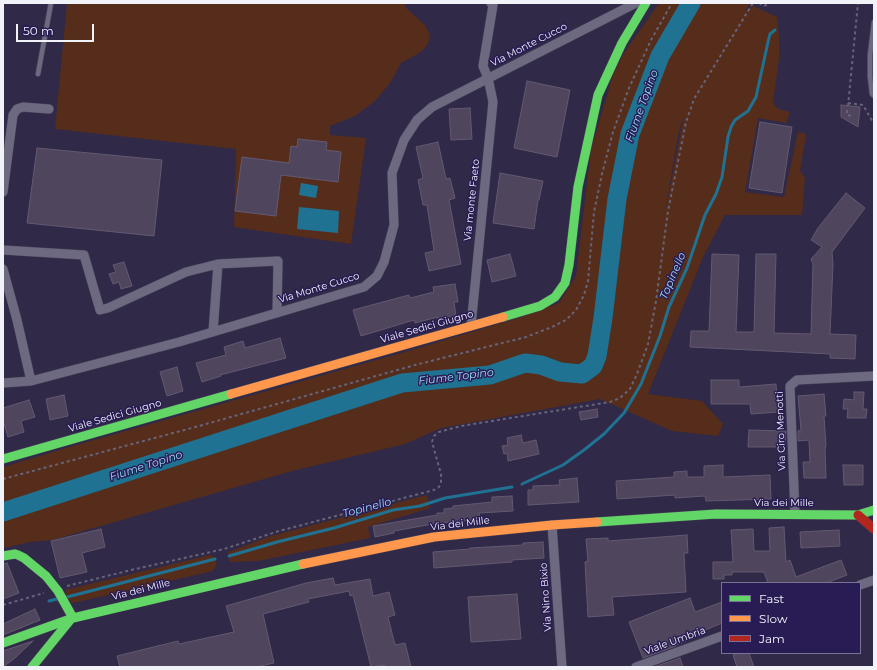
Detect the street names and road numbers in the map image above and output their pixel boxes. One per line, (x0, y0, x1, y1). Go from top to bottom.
street label: Via Monte Cucco (489, 21, 569, 69)
street label: Via monte Faeto (462, 158, 482, 242)
street label: Via Monte Cucco (277, 270, 361, 306)
street label: Viale Sedici Giugno (379, 308, 475, 346)
street label: Via Ciro Menotti (774, 391, 788, 471)
street label: Viale Sedici Giugno (67, 397, 163, 435)
street label: Via dei Mille (754, 497, 814, 509)
street label: Via dei Mille (430, 514, 490, 534)
street label: Via Nino Bixio (538, 562, 554, 632)
street label: Via dei Mille (111, 577, 171, 603)
street label: Viale Umbria (643, 624, 707, 658)

